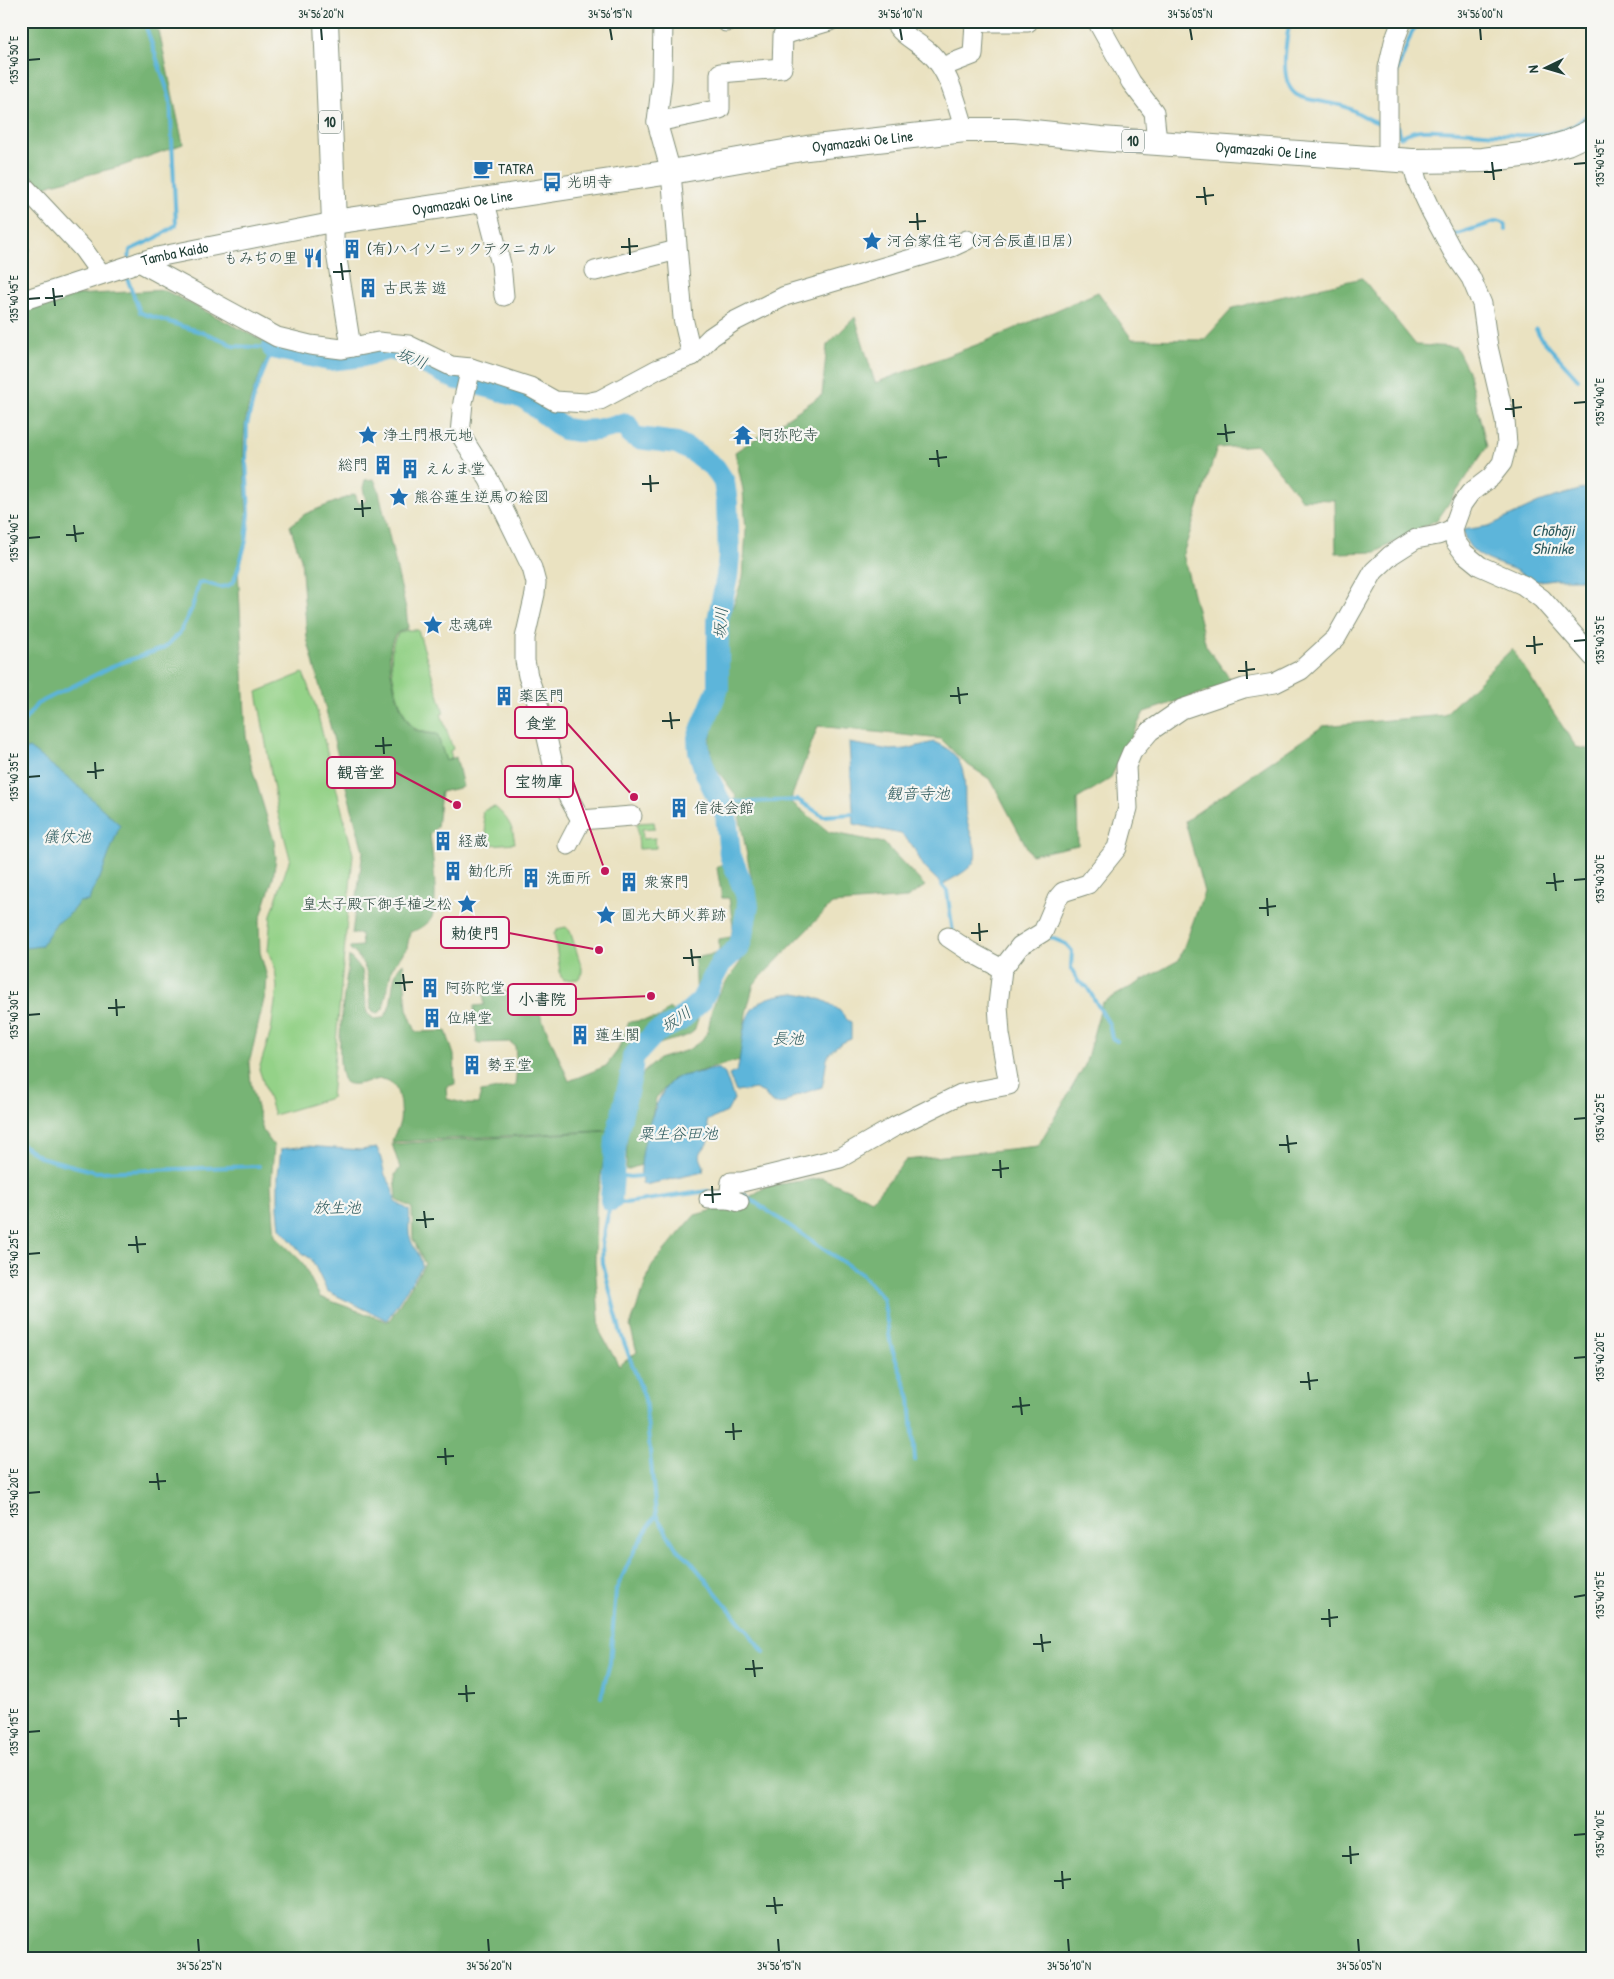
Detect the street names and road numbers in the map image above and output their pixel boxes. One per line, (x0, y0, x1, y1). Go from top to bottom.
road number: 10 (319, 110, 341, 134)
street label: Oyamazaki Oe Line (811, 125, 914, 157)
road number: 10 (1122, 130, 1144, 152)
street label: Oyamazaki Oe Line (1215, 136, 1318, 164)
street label: Oyamazaki Oe Line (411, 185, 514, 220)
street label: Tamba Kaido (138, 236, 210, 271)

